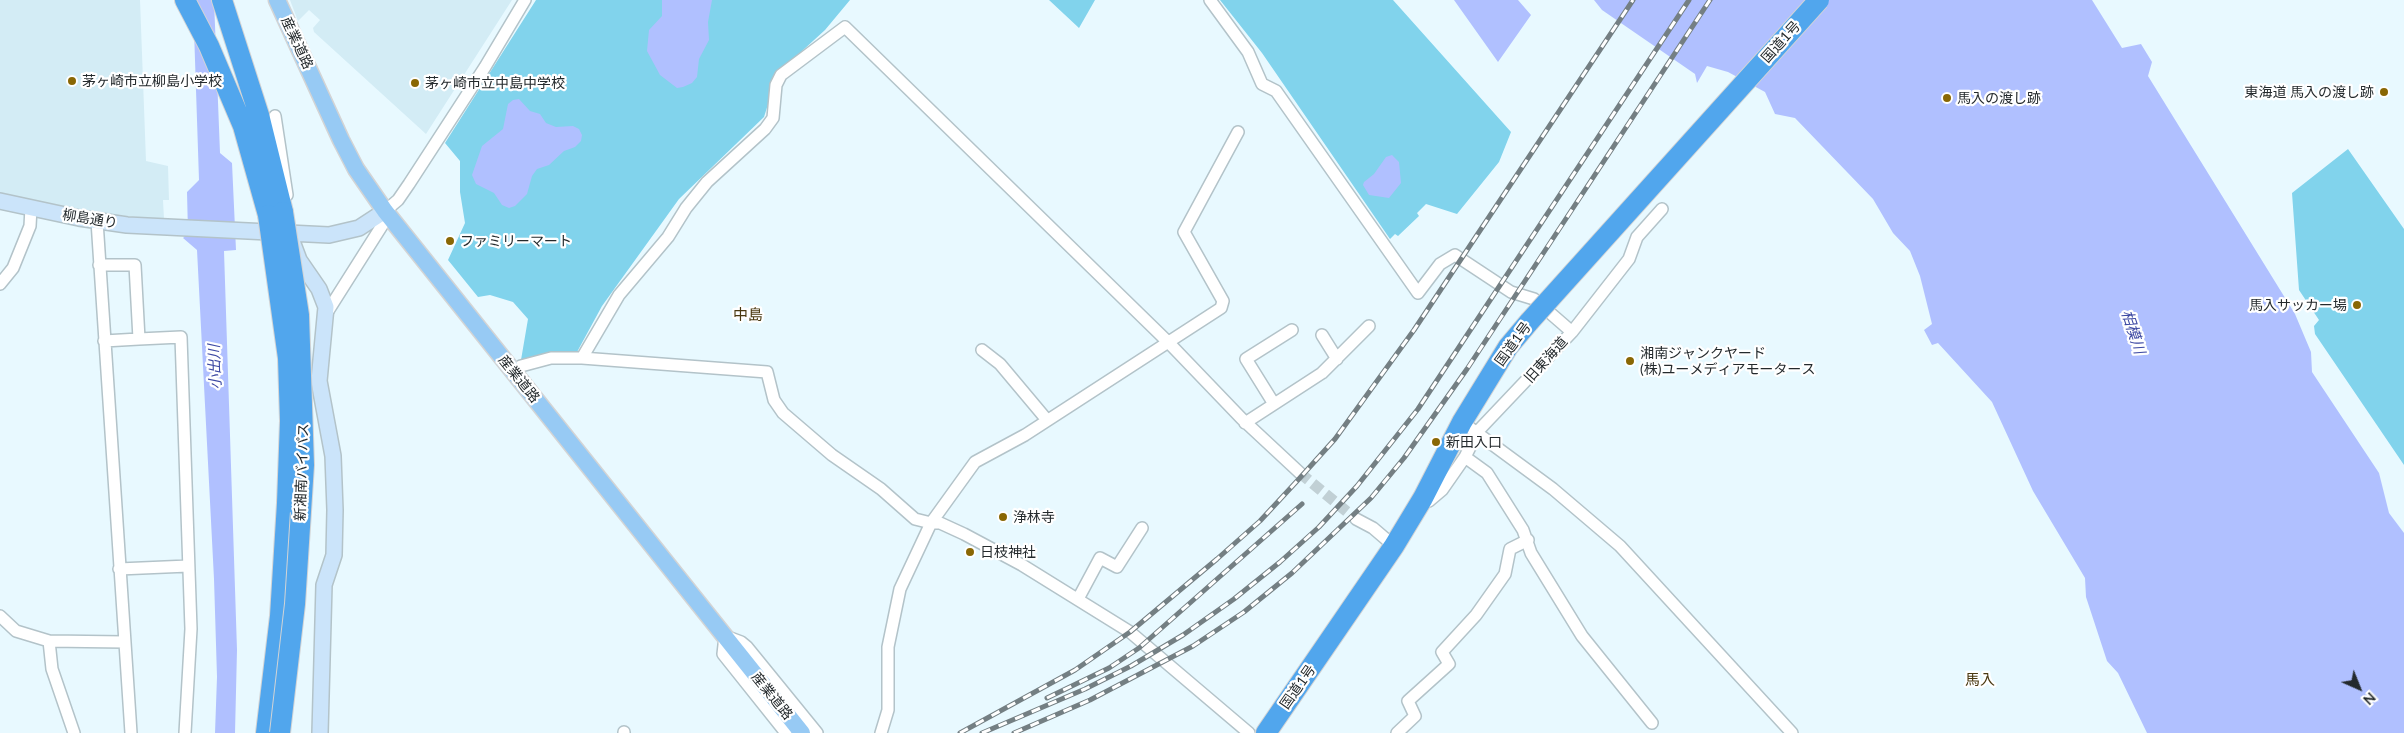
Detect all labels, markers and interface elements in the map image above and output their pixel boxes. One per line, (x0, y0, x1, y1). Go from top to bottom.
street label: 産業道路 (278, 14, 316, 72)
street label: 国道1号 (1758, 18, 1804, 66)
place label: 茅ヶ崎市立柳島小学校 (82, 73, 222, 89)
marker: 茅ヶ崎市立柳島小学校 (66, 75, 78, 87)
place label: 茅ヶ崎市立中島中学校 (425, 75, 565, 91)
marker: 茅ヶ崎市立中島中学校 (409, 77, 421, 89)
place label: 東海道 馬入の渡し跡 (2244, 84, 2374, 100)
marker: 東海道 馬入の渡し跡 (2378, 86, 2390, 98)
place label: 馬入の渡し跡 (1957, 90, 2041, 106)
marker: 馬入の渡し跡 (1941, 92, 1953, 104)
street label: 柳島通り (61, 206, 119, 232)
place label: ファミリーマート (460, 233, 572, 249)
marker: ファミリーマート (444, 235, 456, 247)
place label: 馬入サッカー場 (2249, 297, 2347, 313)
marker: 馬入サッカー場 (2351, 299, 2363, 311)
district label: 中島 (733, 306, 763, 324)
water label: 相模川 (2117, 308, 2149, 356)
street label: 国道1号 (1491, 319, 1535, 369)
street label: 旧東海道 (1521, 334, 1571, 386)
water label: 小出川 (205, 344, 225, 390)
place label: 湘南ジャンクヤード (株)ユーメディアモータース (1640, 345, 1815, 378)
street label: 産業道路 (495, 352, 543, 406)
marker: 湘南ジャンクヤード (株)ユーメディアモータース (1624, 355, 1636, 367)
street label: 新湘南バイパス (292, 423, 312, 521)
place label: 新田入口 (1446, 434, 1502, 450)
marker: 新田入口 (1430, 436, 1442, 448)
place label: 浄林寺 (1013, 509, 1055, 525)
marker: 浄林寺 (997, 511, 1009, 523)
place label: 日枝神社 (980, 544, 1036, 560)
marker: 日枝神社 (964, 546, 976, 558)
street label: 国道1号 (1277, 662, 1319, 712)
north arrow (2334, 663, 2384, 713)
street label: 産業道路 (748, 669, 796, 723)
district label: 馬入 (1965, 671, 1995, 689)
text: N (2360, 689, 2380, 709)

